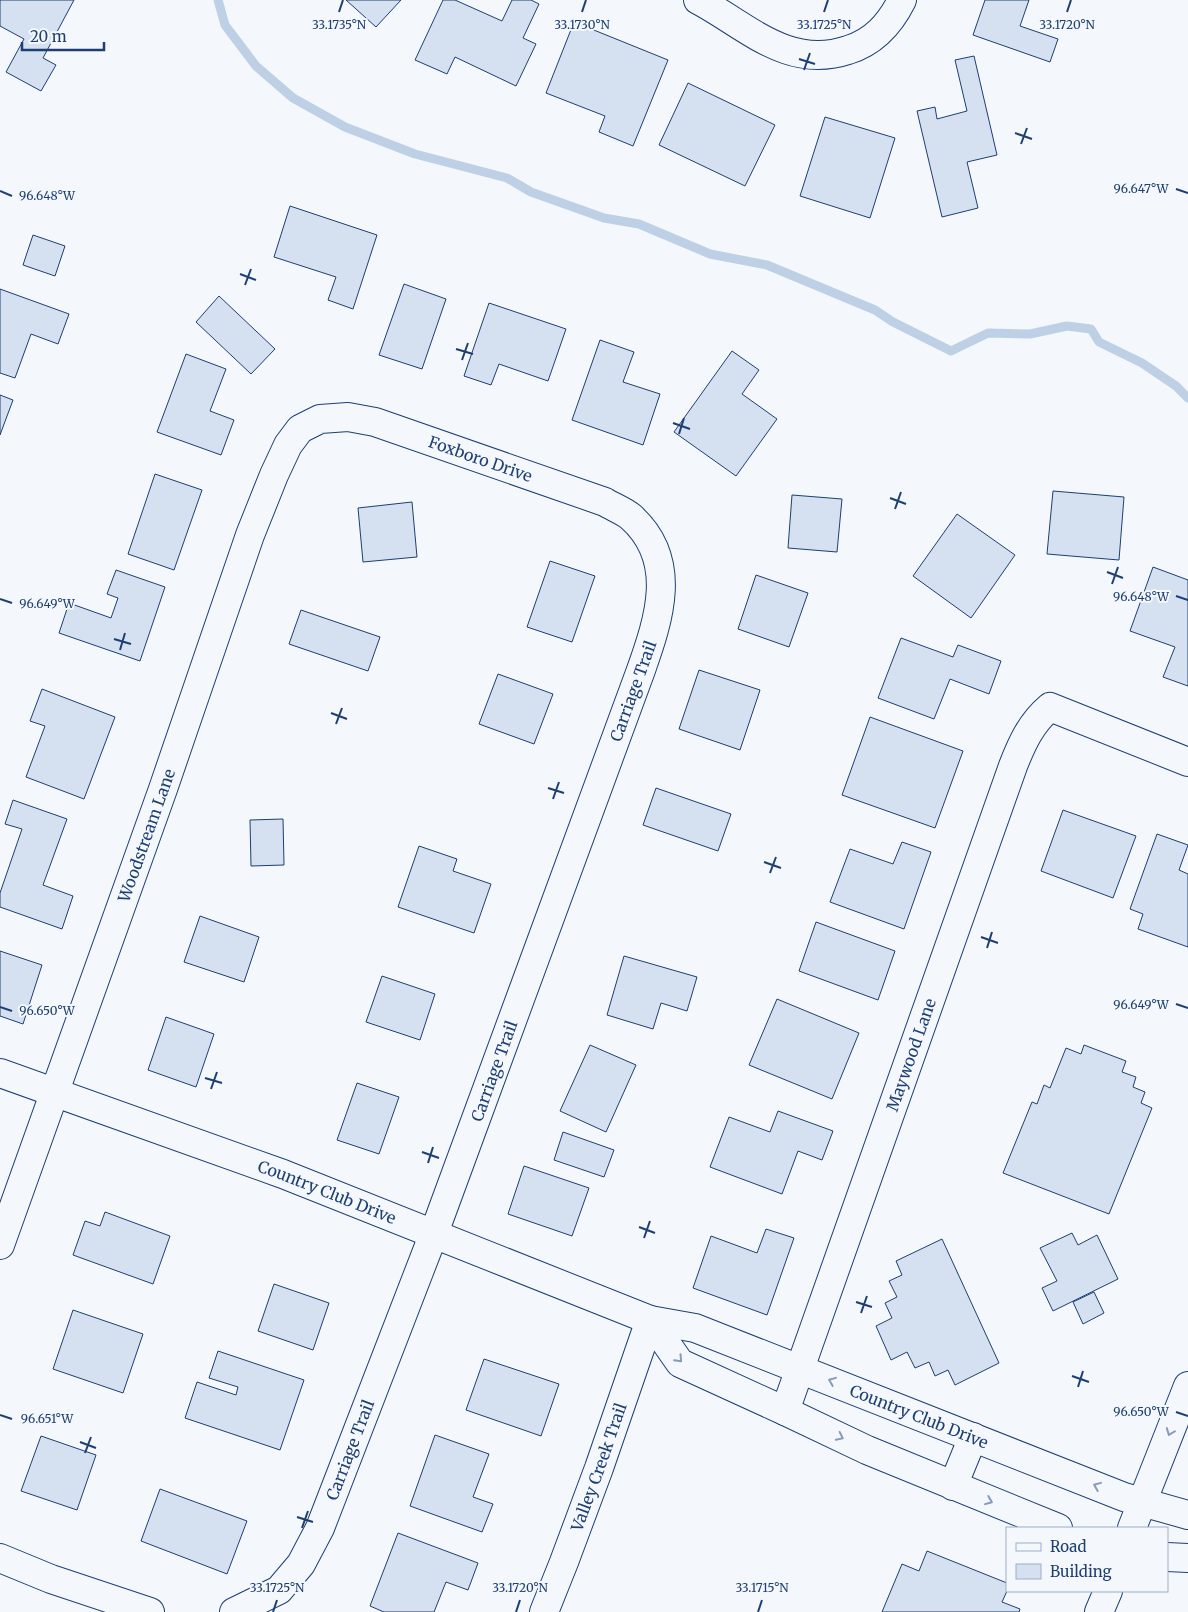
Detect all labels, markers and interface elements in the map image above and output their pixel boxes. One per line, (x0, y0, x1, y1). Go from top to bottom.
text: 33.1735°N (312, 17, 367, 32)
text: 33.1730°N (554, 17, 610, 32)
text: 33.1725°N (797, 17, 852, 32)
text: 33.1720°N (1039, 17, 1096, 32)
scale bar (22, 20, 105, 52)
text: 20 m (30, 27, 67, 46)
text: 96.647°W (1114, 181, 1169, 196)
text: 96.648°W (19, 188, 76, 203)
street label: Foxboro Drive (426, 431, 535, 486)
text: 96.648°W (1113, 589, 1170, 604)
text: 96.649°W (19, 596, 76, 611)
street label: Carriage Trail (605, 638, 661, 744)
street label: Woodstream Lane (113, 766, 179, 906)
street label: Maywood Lane (882, 995, 940, 1114)
text: 96.649°W (1113, 997, 1170, 1012)
text: 96.650°W (19, 1003, 76, 1018)
street label: Carriage Trail (466, 1018, 522, 1124)
street label: Country Club Drive (255, 1156, 399, 1228)
one-way arrow (673, 1353, 682, 1362)
one-way arrow (828, 1377, 837, 1387)
street label: Country Club Drive (847, 1380, 991, 1452)
street label: Carriage Trail (322, 1397, 378, 1503)
street label: Valley Creek Trail (566, 1400, 631, 1535)
text: 96.650°W (1113, 1404, 1170, 1419)
text: 96.651°W (21, 1411, 74, 1426)
one-way arrow (1166, 1427, 1176, 1436)
one-way arrow (835, 1431, 844, 1441)
one-way arrow (1093, 1482, 1102, 1492)
one-way arrow (984, 1494, 993, 1505)
legend (1006, 1527, 1168, 1592)
text: Road (1050, 1537, 1086, 1556)
text: Building (1050, 1562, 1112, 1581)
text: 33.1725°N (250, 1580, 305, 1595)
text: 33.1720°N (492, 1580, 549, 1595)
text: 33.1715°N (736, 1580, 789, 1595)

